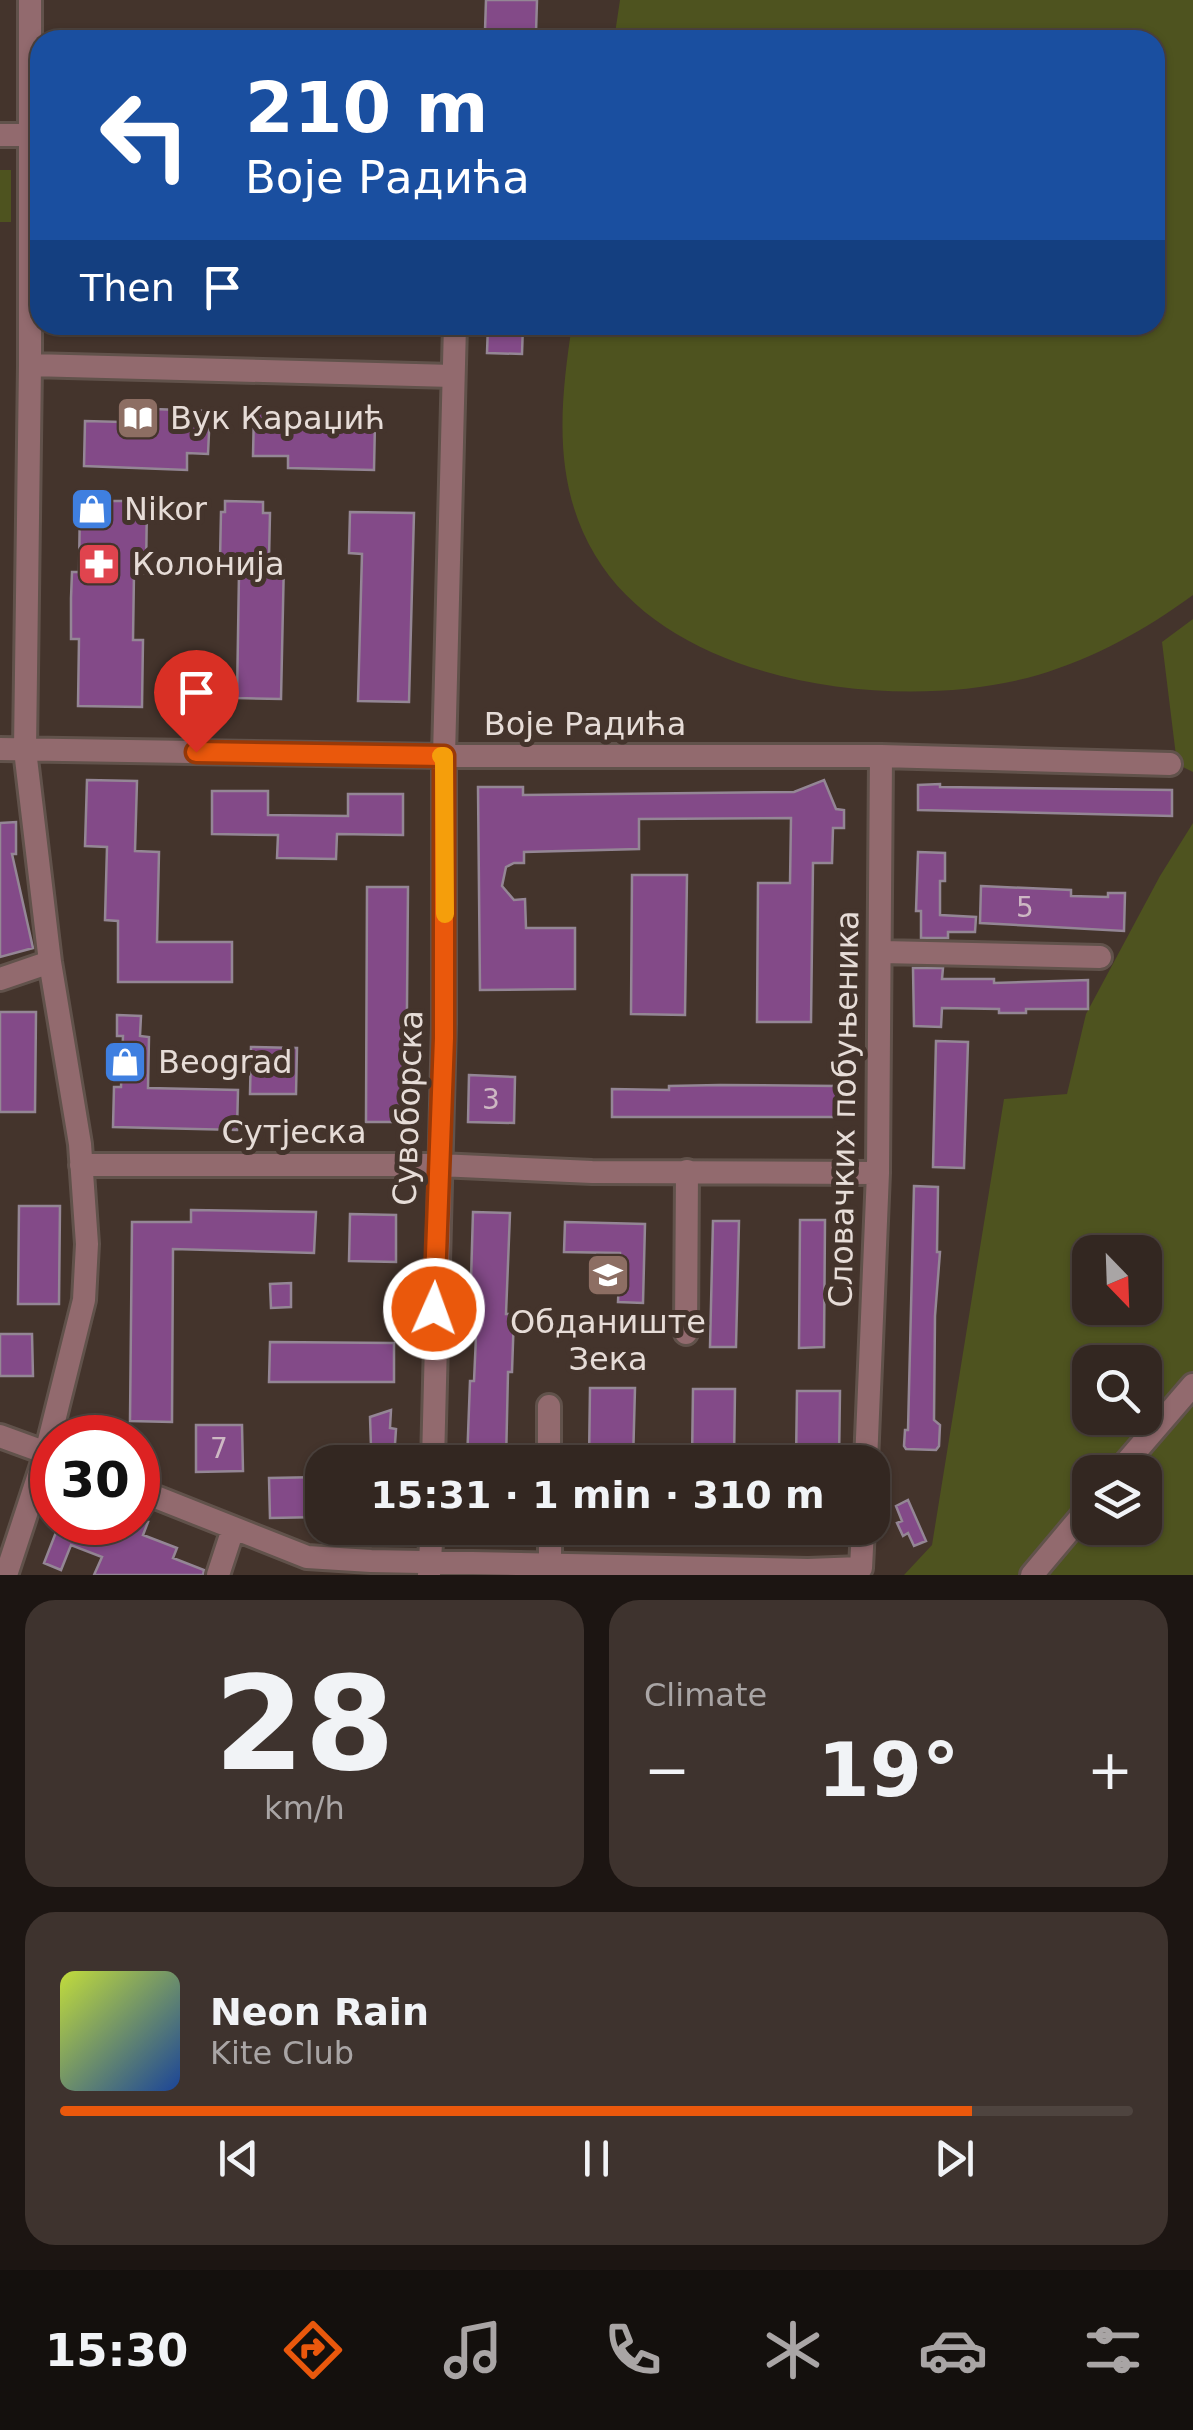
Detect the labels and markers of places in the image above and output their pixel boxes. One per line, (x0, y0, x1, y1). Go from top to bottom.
library icon: Вук Караџић (115, 395, 161, 441)
place label: Вук Караџић (170, 399, 385, 437)
shop icon: Nikor (69, 486, 115, 532)
place label: Nikor (124, 490, 208, 528)
pharmacy icon: Колонија (76, 541, 122, 587)
place label: Колонија (132, 545, 285, 583)
pin (154, 650, 239, 753)
shop icon: Beograd (102, 1039, 148, 1085)
place label: Beograd (158, 1043, 293, 1081)
school or university icon: Обданиште Зека (585, 1252, 631, 1298)
place label: Обданиште Зека (510, 1303, 706, 1378)

